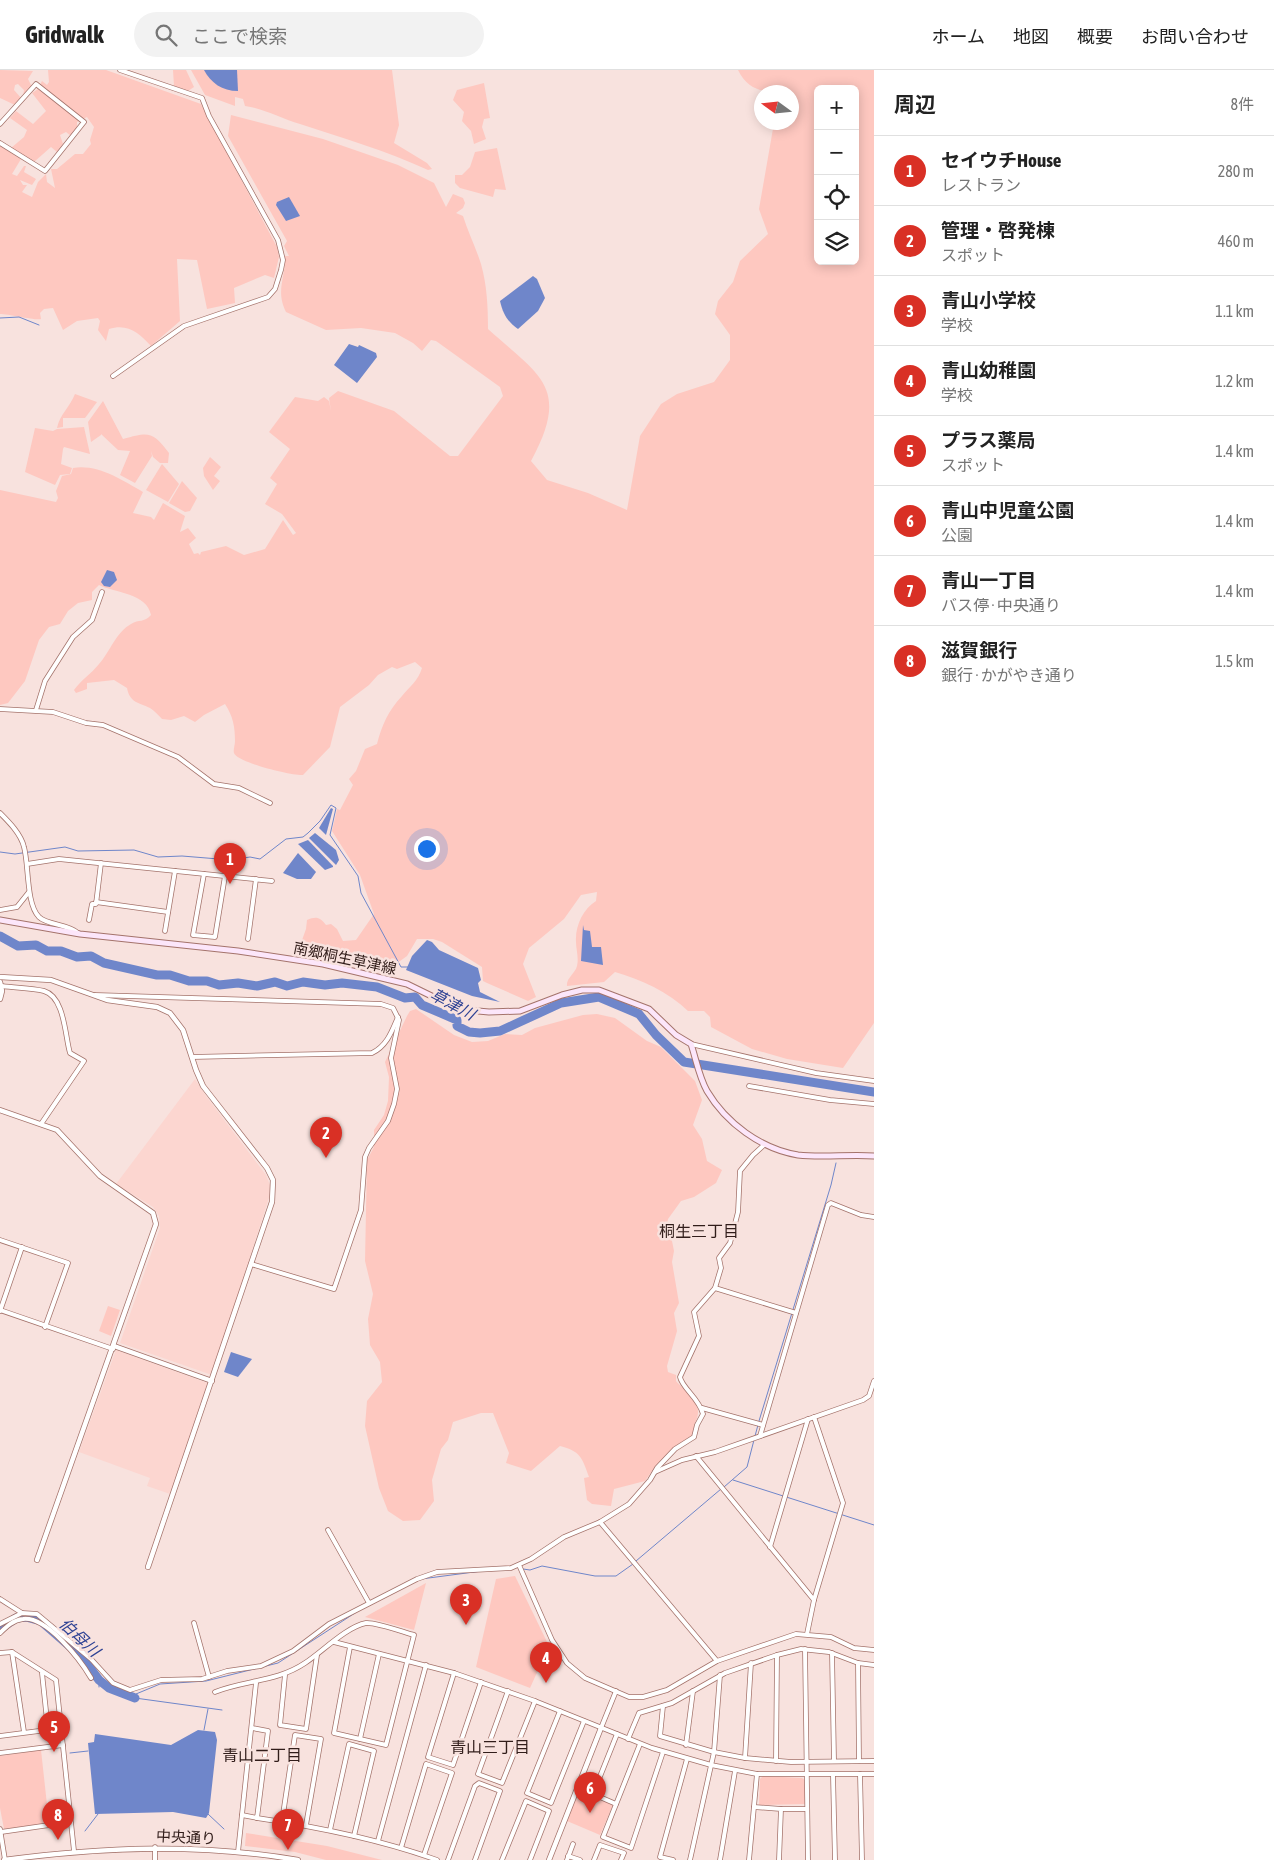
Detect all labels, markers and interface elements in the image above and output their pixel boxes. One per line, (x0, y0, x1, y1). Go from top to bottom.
search box (134, 12, 484, 57)
text: Gridwalk (25, 21, 104, 48)
icon: search (152, 21, 180, 49)
text: ここで検索 (192, 25, 287, 47)
text: ホーム (932, 26, 985, 47)
text: 地図 (1013, 26, 1049, 47)
text: 概要 (1077, 26, 1113, 47)
text: お問い合わせ (1141, 26, 1249, 47)
north arrow (754, 85, 799, 130)
map controls (814, 85, 859, 265)
button: + (814, 85, 859, 130)
text: 周辺 (894, 92, 936, 116)
text: 8件 (1230, 95, 1254, 113)
button: − (814, 130, 859, 175)
text: セイウチHouse (941, 149, 1061, 171)
text: 1 (906, 162, 914, 180)
text: 280 m (1218, 162, 1254, 180)
button: locate (814, 175, 859, 220)
text: レストラン (941, 176, 1021, 194)
text: 管理・啓発棟 (941, 219, 1055, 241)
button: layers (814, 220, 859, 265)
text: 2 (906, 232, 914, 250)
text: 460 m (1218, 232, 1254, 250)
text: スポット (941, 246, 1005, 264)
text: 青山小学校 (941, 289, 1036, 311)
text: 3 (906, 302, 914, 320)
text: 1.1 km (1215, 302, 1254, 320)
text: 学校 (941, 316, 973, 334)
text: 青山幼稚園 (941, 359, 1036, 381)
text: 4 (906, 372, 914, 390)
text: 1.2 km (1215, 372, 1254, 390)
text: 学校 (941, 386, 973, 404)
text: プラス薬局 (941, 429, 1036, 451)
text: 5 (906, 442, 914, 460)
text: 1.4 km (1215, 442, 1254, 460)
text: スポット (941, 456, 1005, 474)
text: 青山中児童公園 (941, 499, 1074, 521)
text: 6 (906, 512, 914, 530)
text: 1.4 km (1215, 512, 1254, 530)
text: 公園 (941, 526, 973, 544)
text: 青山一丁目 (941, 569, 1036, 591)
text: 7 (906, 582, 914, 600)
text: 1.4 km (1215, 582, 1254, 600)
text: バス停 · 中央通り (941, 596, 1061, 614)
text: 滋賀銀行 (941, 639, 1017, 661)
text: 8 (906, 652, 914, 670)
text: 1.5 km (1215, 652, 1254, 670)
text: 銀行 · かがやき通り (941, 666, 1077, 684)
your location (414, 836, 440, 862)
pin: 1 (214, 843, 246, 884)
street label: 南郷桐生草津線 (292, 939, 398, 977)
water label: 草津川 (428, 985, 480, 1024)
pin: 2 (310, 1117, 342, 1158)
district label: 桐生三丁目 (659, 1222, 739, 1240)
pin: 3 (450, 1584, 482, 1625)
water label: 伯母川 (56, 1614, 105, 1661)
pin: 4 (530, 1642, 562, 1683)
pin: 5 (38, 1711, 70, 1752)
district label: 青山三丁目 (450, 1738, 530, 1756)
district label: 青山二丁目 (222, 1746, 302, 1764)
pin: 6 (574, 1772, 606, 1813)
pin: 8 (42, 1799, 74, 1840)
pin: 7 (272, 1809, 304, 1850)
street label: 中央通り (156, 1827, 216, 1847)

